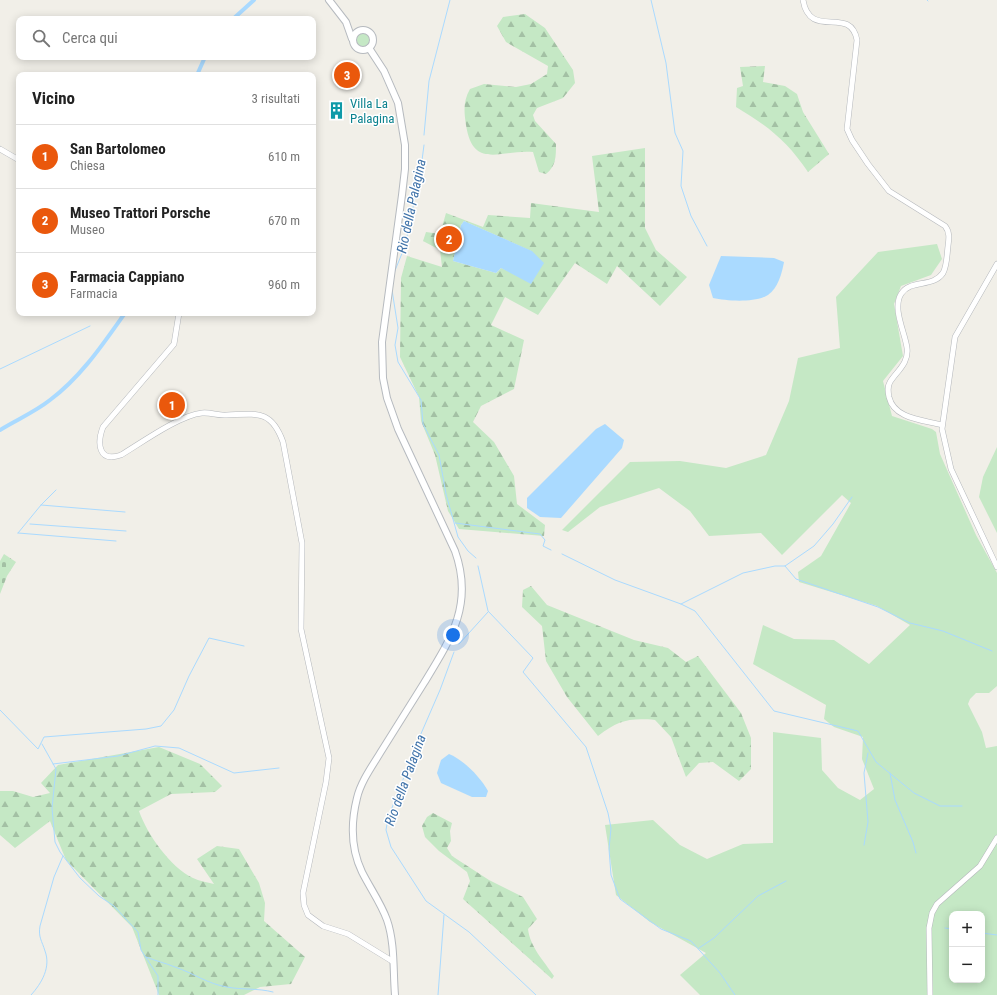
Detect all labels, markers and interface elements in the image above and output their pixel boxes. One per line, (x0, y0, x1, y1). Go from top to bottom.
search box (16, 16, 316, 60)
icon: search (30, 27, 52, 49)
text: Cerca qui (62, 29, 118, 47)
pin: 3 (334, 60, 360, 90)
text: Vicino (32, 88, 75, 108)
text: 3 risultati (252, 91, 300, 106)
place label: Villa La Palagina (350, 96, 395, 126)
building icon: Villa La Palagina (327, 100, 347, 120)
text: San Bartolomeo (70, 140, 166, 158)
text: 1 (42, 149, 48, 164)
text: 610 m (268, 149, 300, 164)
water label: Rio della Palagina (393, 157, 429, 255)
text: Chiesa (70, 158, 105, 173)
text: Museo Trattori Porsche (70, 204, 210, 222)
text: 2 (42, 213, 48, 228)
text: 670 m (268, 213, 300, 228)
text: Museo (70, 222, 105, 237)
pin: 2 (436, 224, 462, 254)
text: Farmacia Cappiano (70, 268, 185, 286)
text: 3 (42, 277, 48, 292)
text: 960 m (268, 277, 300, 292)
text: Farmacia (70, 286, 117, 301)
pin: 1 (159, 390, 185, 420)
your location (443, 625, 463, 645)
water label: Rio della Palagina (381, 732, 429, 828)
map controls (949, 911, 985, 983)
button: + (949, 911, 985, 947)
button: − (949, 947, 985, 983)

